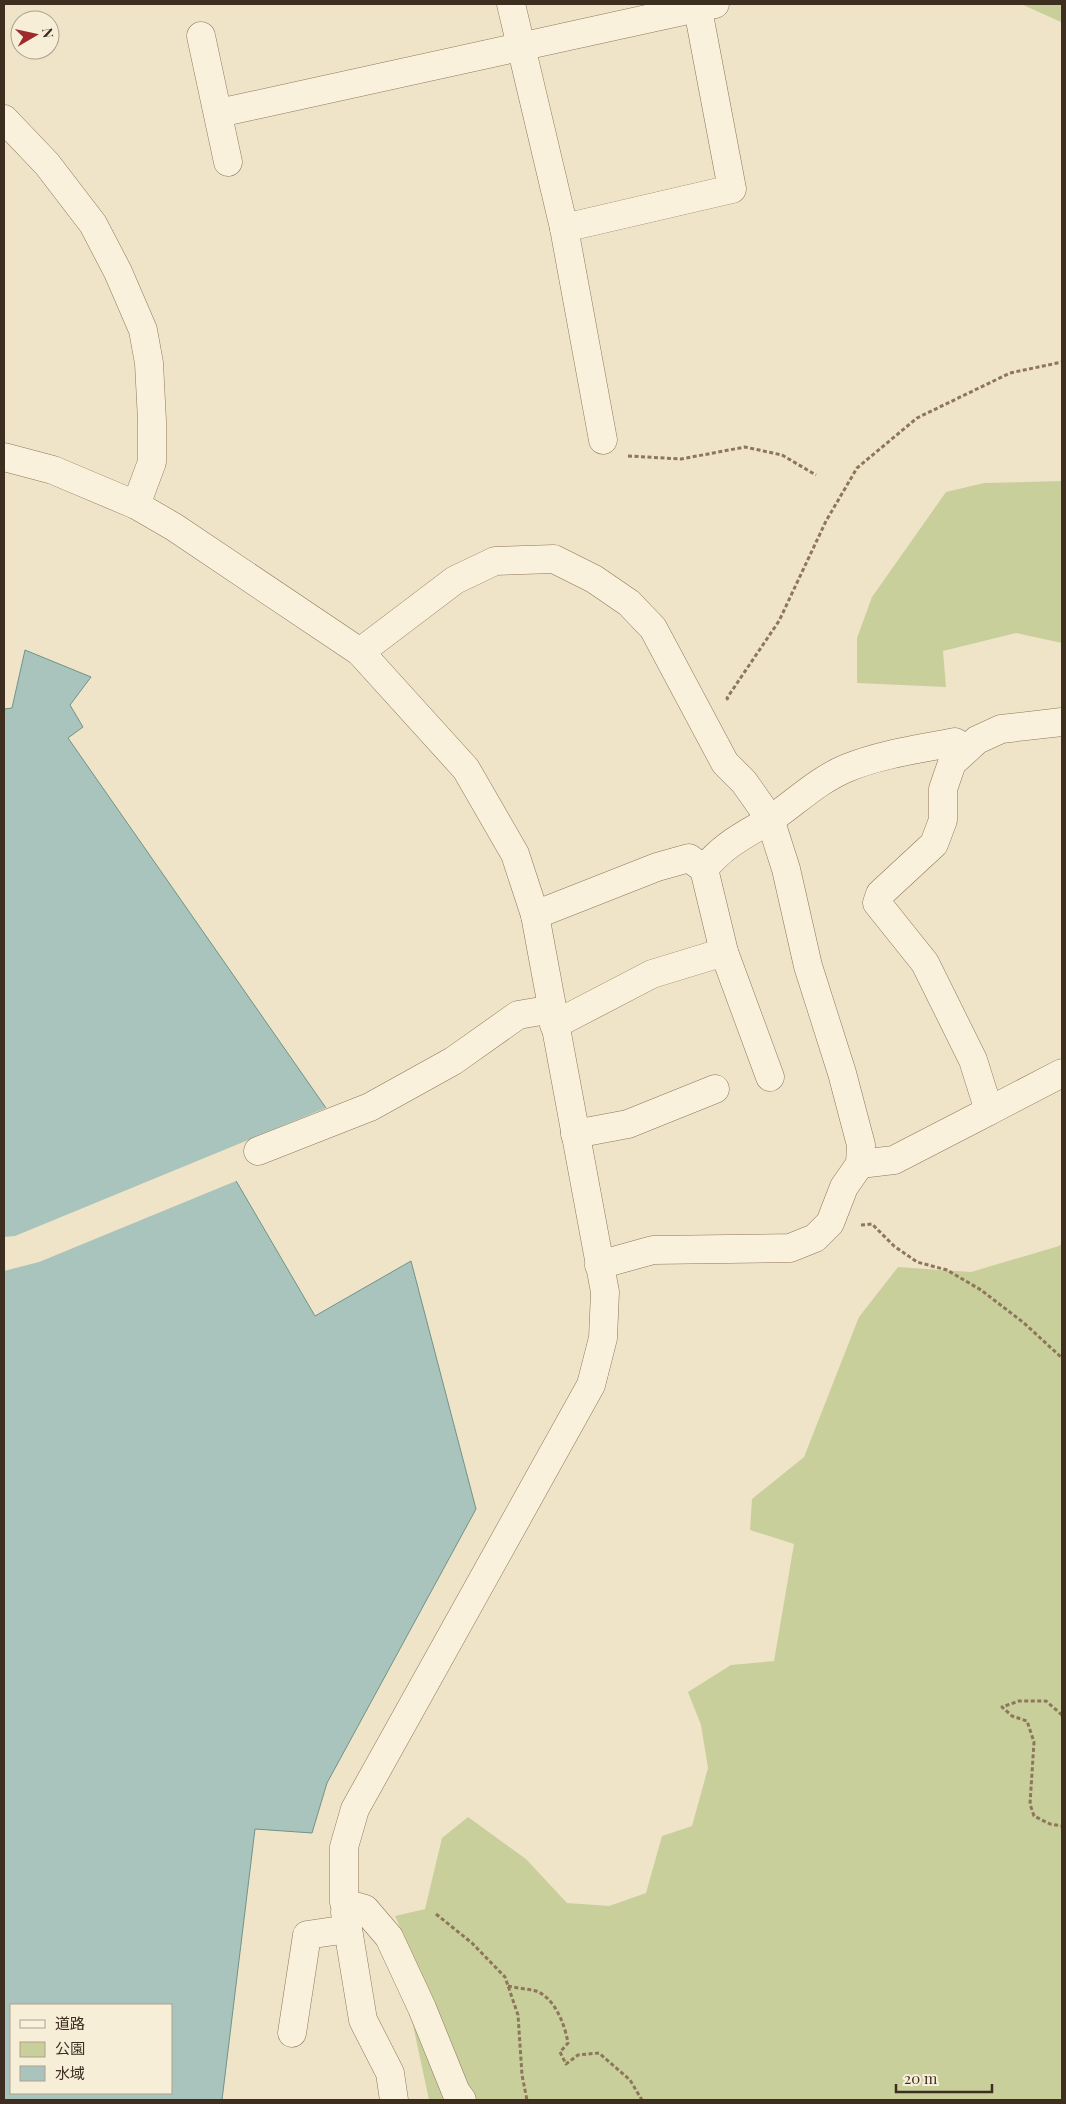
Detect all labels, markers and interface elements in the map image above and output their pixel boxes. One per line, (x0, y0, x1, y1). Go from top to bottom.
north arrow (10, 10, 60, 60)
text: N (38, 26, 59, 39)
legend (10, 2004, 172, 2094)
text: 道路 (55, 2013, 85, 2033)
text: 公園 (55, 2038, 85, 2058)
scale bar (896, 2062, 992, 2094)
text: 水域 (55, 2063, 85, 2083)
text: 20 m (904, 2068, 938, 2088)

